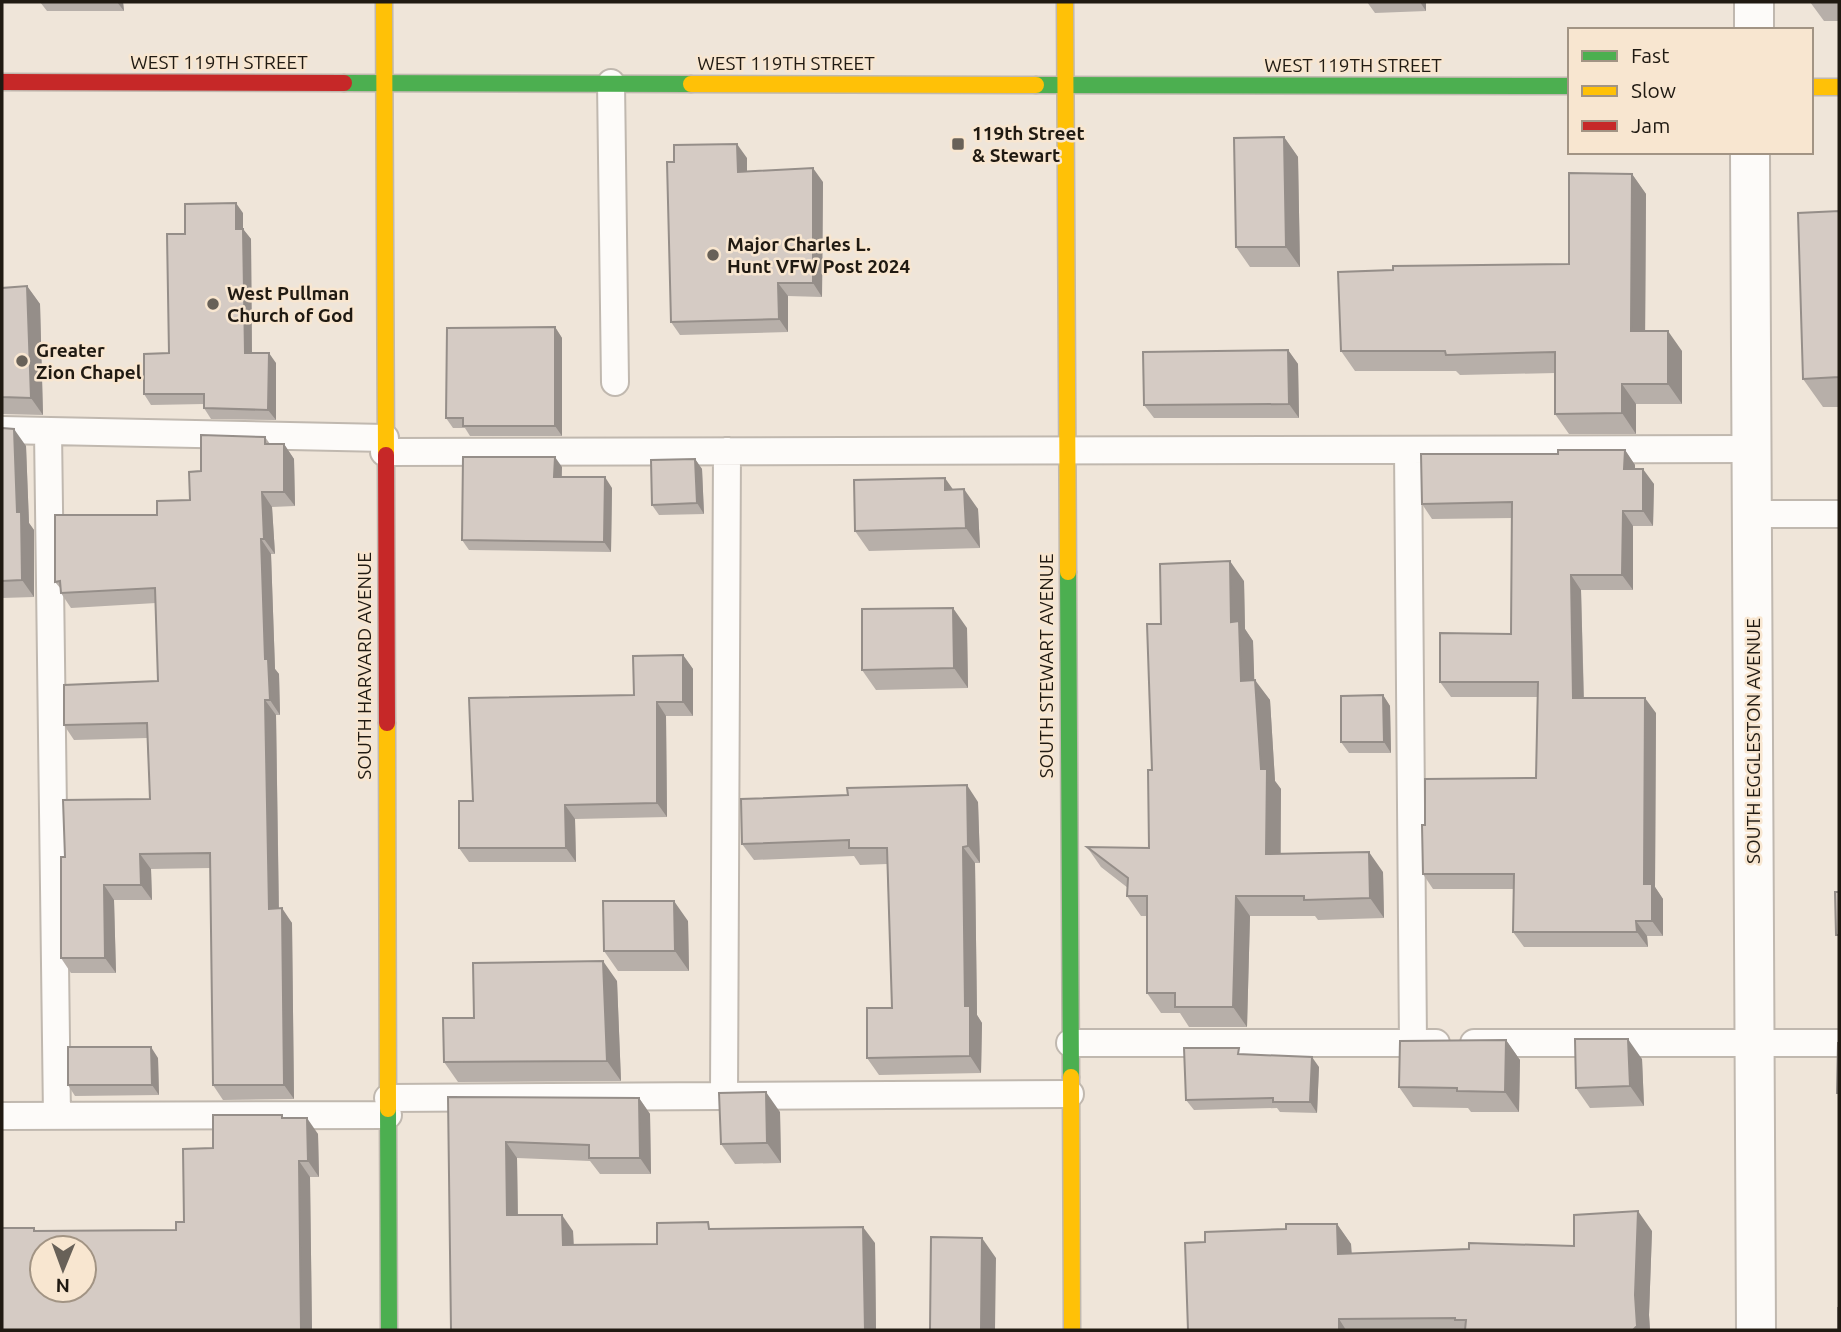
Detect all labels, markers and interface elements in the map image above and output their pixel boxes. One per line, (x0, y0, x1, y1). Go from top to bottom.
legend (1568, 28, 1813, 154)
text: Fast (1631, 43, 1669, 67)
street label: WEST 119TH STREET (130, 51, 308, 73)
street label: WEST 119TH STREET (697, 52, 875, 74)
street label: WEST 119TH STREET (1264, 54, 1442, 76)
text: Slow (1631, 78, 1676, 102)
text: Jam (1631, 113, 1670, 137)
place label: 119th Street & Stewart (972, 122, 1085, 166)
marker: 119th Street & Stewart (950, 136, 966, 152)
place label: Major Charles L. Hunt VFW Post 2024 (727, 233, 910, 277)
marker: Major Charles L. Hunt VFW Post 2024 (705, 247, 721, 263)
place label: West Pullman Church of God (227, 282, 354, 326)
marker: West Pullman Church of God (205, 296, 221, 312)
place label: Greater Zion Chapel (36, 339, 142, 383)
marker: Greater Zion Chapel (14, 353, 30, 369)
street label: SOUTH HARVARD AVENUE (353, 552, 375, 780)
street label: SOUTH STEWART AVENUE (1035, 554, 1057, 778)
street label: SOUTH EGGLESTON AVENUE (1742, 618, 1764, 864)
north arrow (28, 1234, 98, 1304)
text: N (55, 1275, 70, 1297)

